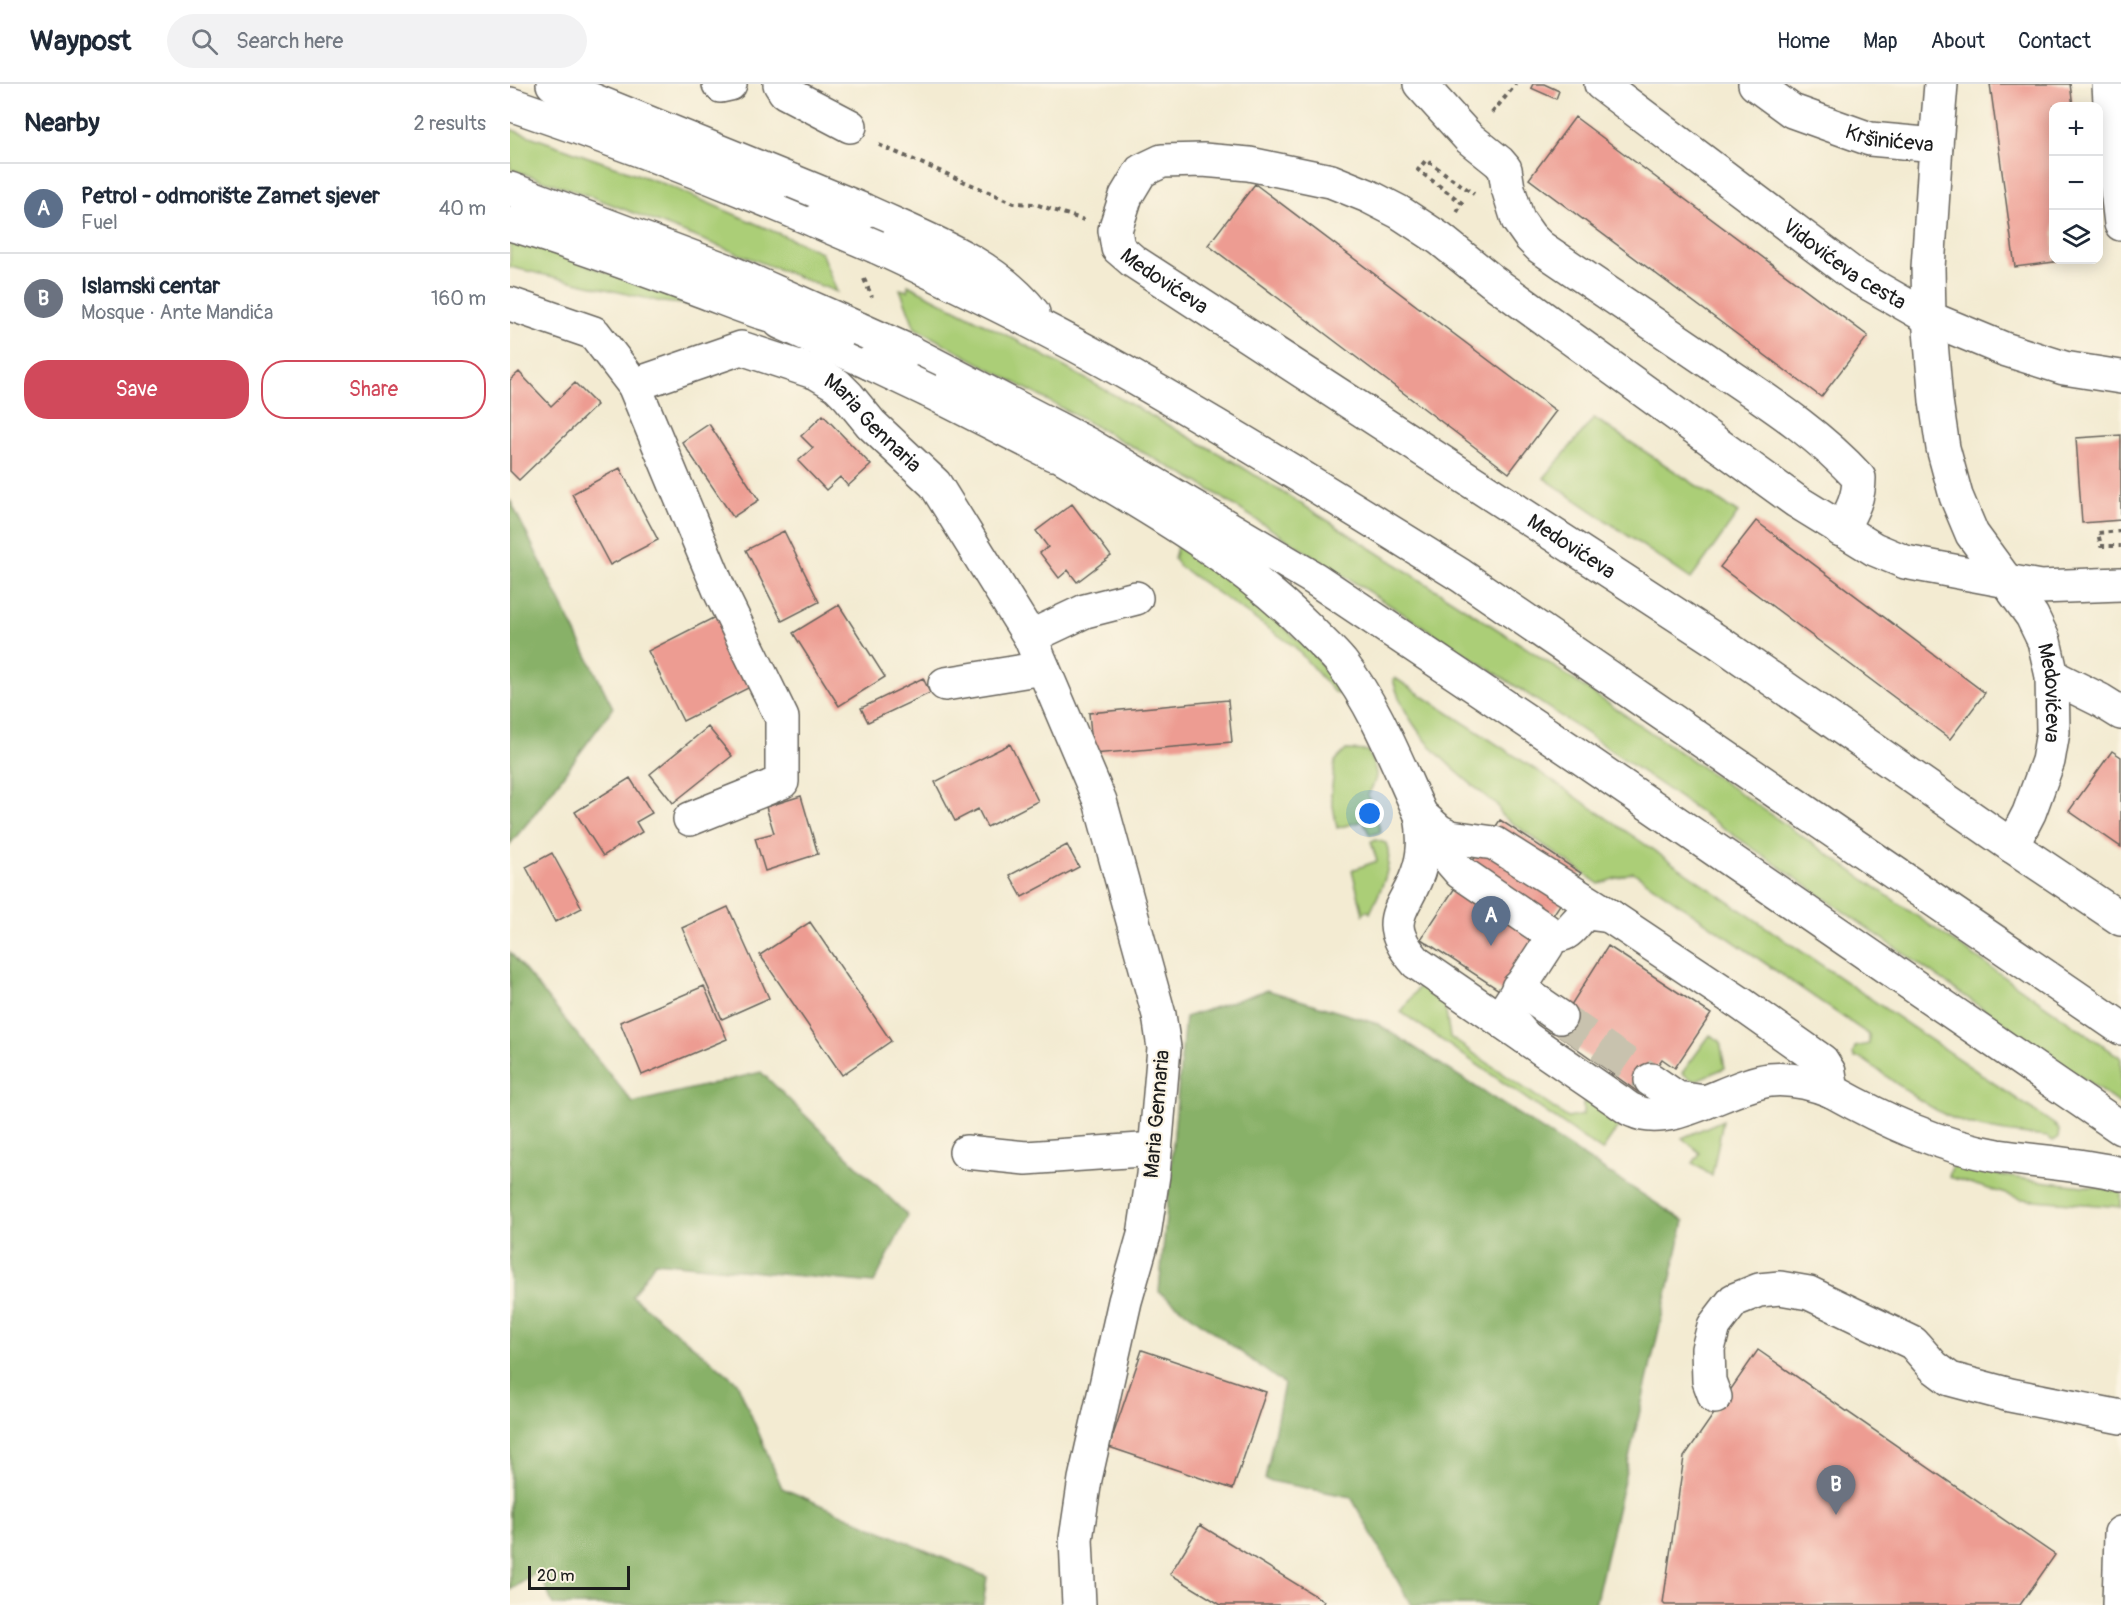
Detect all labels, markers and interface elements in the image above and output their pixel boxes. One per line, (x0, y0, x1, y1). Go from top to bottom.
search box (167, 14, 587, 68)
text: Waypost (30, 24, 131, 59)
icon: search (188, 25, 221, 58)
text: Search here (236, 27, 343, 55)
text: Home (1777, 28, 1830, 55)
text: Map (1863, 28, 1898, 55)
text: About (1931, 28, 1985, 55)
text: Contact (2018, 28, 2091, 55)
map controls (2049, 102, 2103, 264)
button: + (2049, 102, 2103, 156)
text: Nearby (24, 107, 100, 139)
text: 2 results (414, 111, 486, 136)
street label: Kršinićeva (1842, 118, 1935, 158)
button: − (2049, 156, 2103, 210)
text: Petrol - odmorište Zamet sjever (81, 182, 380, 210)
text: A (37, 196, 50, 221)
text: 40 m (439, 196, 486, 221)
text: Fuel (81, 210, 118, 235)
button: layers (2049, 210, 2103, 264)
street label: Vidovićeva cesta (1777, 212, 1911, 316)
street label: Medovićeva (1114, 242, 1214, 320)
text: Islamski centar (81, 272, 220, 300)
text: B (38, 286, 49, 311)
text: 160 m (431, 286, 486, 311)
text: Mosque · Ante Mandića (81, 300, 273, 325)
button: Save (24, 360, 249, 419)
button: Share (261, 360, 486, 419)
street label: Maria Gennaria (819, 367, 927, 478)
street label: Medovićeva (1522, 508, 1621, 585)
street label: Medovićeva (2031, 640, 2067, 745)
your location (1355, 799, 1384, 828)
pin: A (1472, 896, 1510, 946)
street label: Maria Gennaria (1138, 1049, 1176, 1179)
pin: B (1816, 1466, 1856, 1515)
scale bar (528, 1563, 630, 1590)
text: 20 m (537, 1566, 575, 1586)

